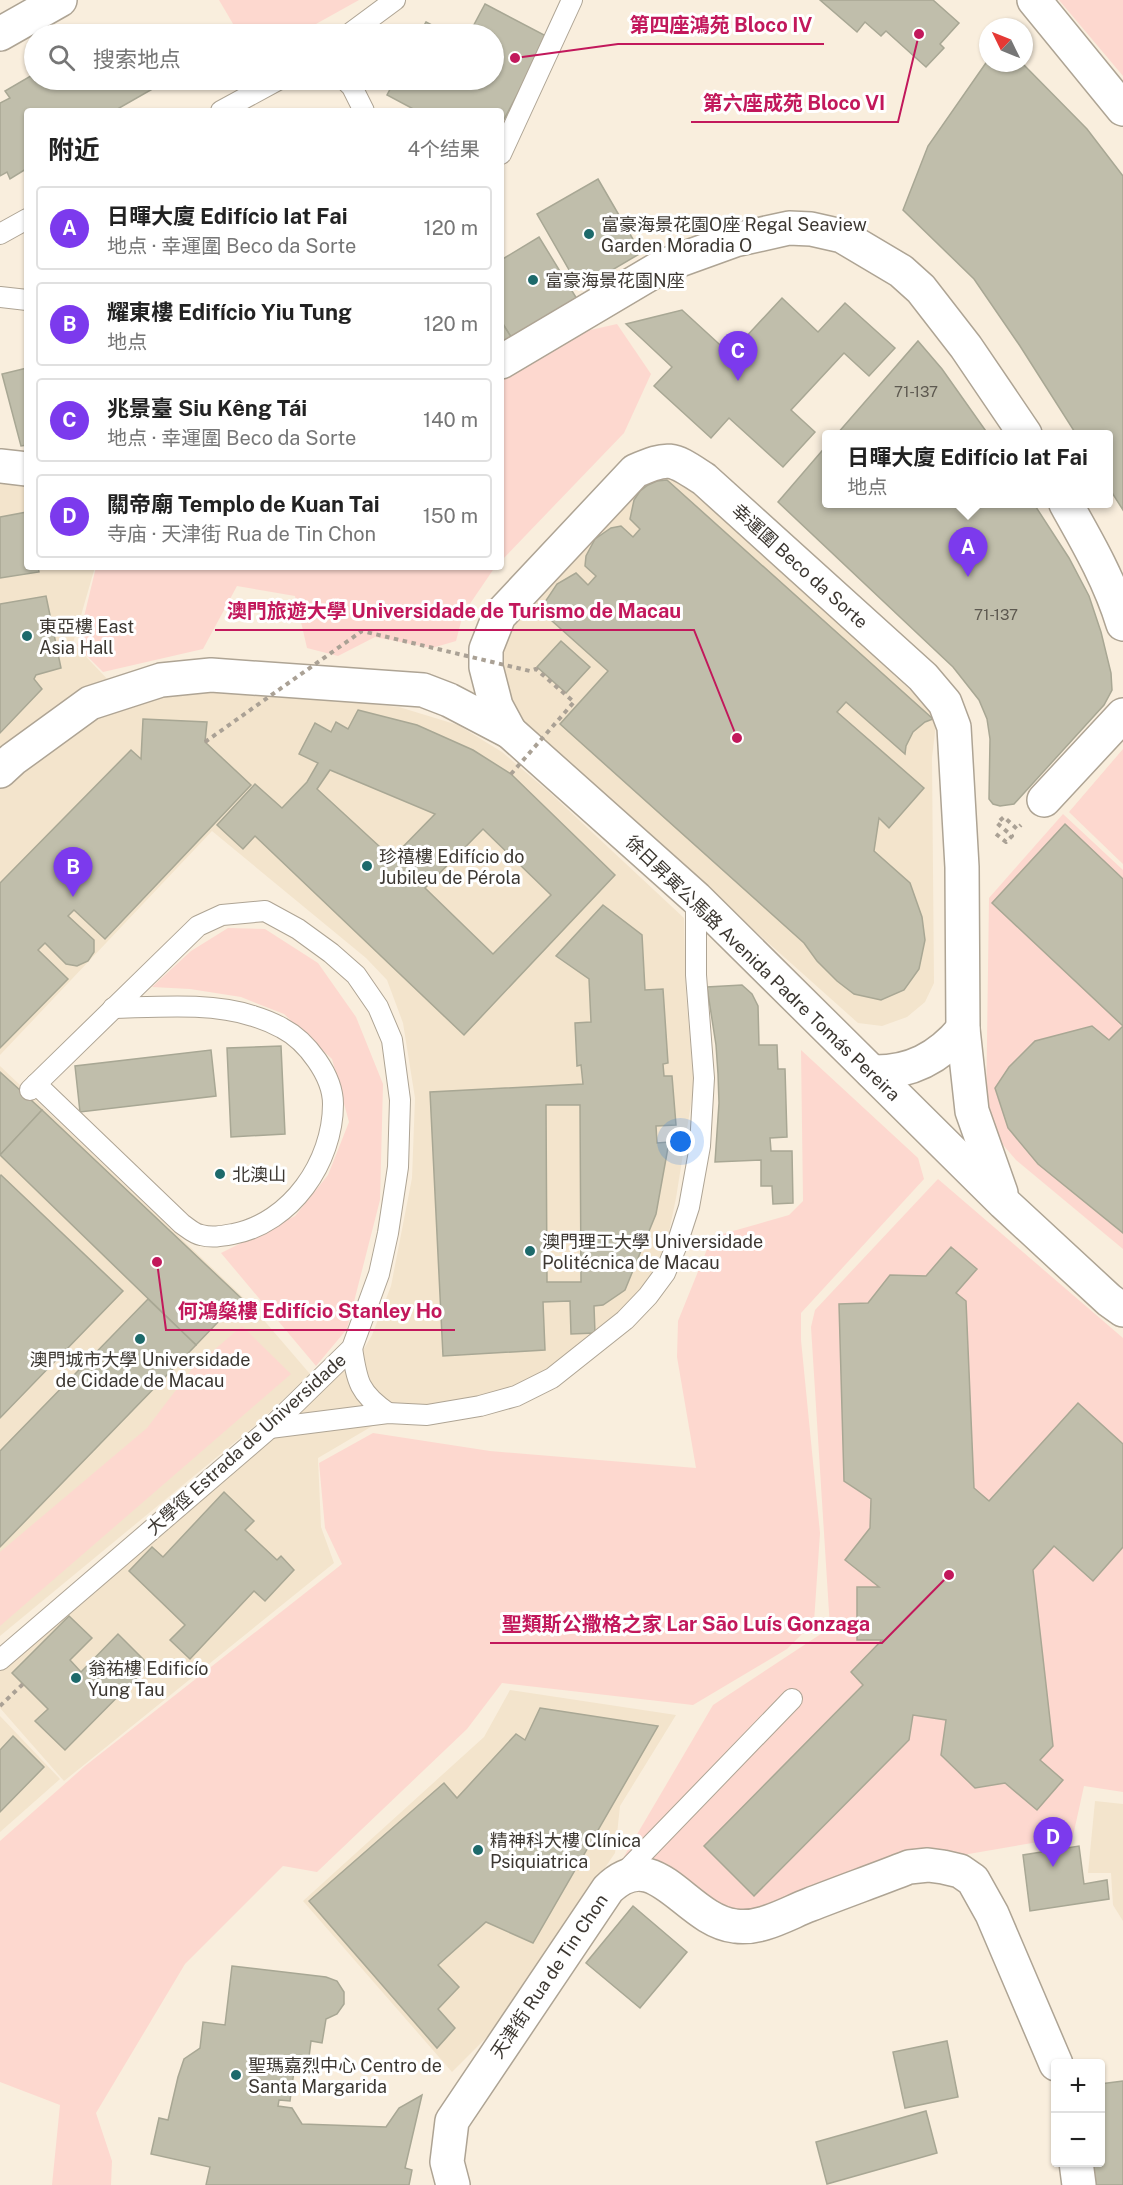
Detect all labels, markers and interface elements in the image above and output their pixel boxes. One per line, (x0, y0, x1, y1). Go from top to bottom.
callout: 第四座鴻苑 Bloco IV (618, 6, 824, 44)
text: 第四座鴻苑 Bloco IV (630, 13, 812, 37)
north arrow (979, 18, 1033, 72)
search box (24, 24, 504, 90)
icon: search (45, 41, 78, 74)
text: 搜索地点 (93, 46, 181, 72)
callout: 第六座成苑 Bloco VI (691, 84, 898, 122)
text: 第六座成苑 Bloco VI (703, 91, 885, 115)
text: 附近 (48, 134, 100, 165)
text: 4个结果 (407, 137, 480, 161)
text: 日暉大廈 Edifício Iat Fai (107, 203, 348, 229)
place label: 富豪海景花園O座 Regal Seaview Garden Moradia O (601, 214, 867, 256)
text: A (62, 216, 77, 240)
text: 120 m (424, 216, 478, 240)
marker: 富豪海景花園O座 Regal Seaview Garden Moradia O (582, 227, 596, 241)
text: 地点 · 幸運圍 Beco da Sorte (107, 234, 356, 258)
place label: 富豪海景花園N座 (545, 270, 685, 291)
marker: 富豪海景花園N座 (526, 273, 540, 287)
text: 耀東樓 Edifício Yiu Tung (107, 299, 352, 325)
text: B (63, 312, 76, 336)
text: 120 m (424, 312, 478, 336)
text: 地点 (107, 330, 147, 354)
pin: C (718, 332, 758, 381)
house number: 71-137 (894, 383, 938, 400)
text: 兆景臺 Siu Kêng Tái (107, 395, 307, 421)
text: C (62, 408, 77, 432)
text: 140 m (423, 408, 478, 432)
text: 地点 · 幸運圍 Beco da Sorte (107, 426, 356, 450)
popup (822, 430, 1113, 508)
text: 日暉大廈 Edifício Iat Fai (847, 444, 1088, 470)
text: 地点 (847, 475, 887, 499)
text: 關帝廟 Templo de Kuan Tai (107, 491, 380, 517)
street label: 幸運圍 Beco da Sorte (728, 499, 872, 633)
text: D (62, 504, 77, 528)
text: 150 m (423, 504, 478, 528)
text: 寺庙 · 天津街 Rua de Tin Chon (107, 522, 376, 546)
pin: A (948, 528, 988, 577)
callout: 澳門旅遊大學 Universidade de Turismo de Macau (215, 592, 694, 630)
text: 澳門旅遊大學 Universidade de Turismo de Macau (227, 599, 681, 623)
house number: 71-137 (974, 606, 1018, 623)
place label: 東亞樓 East Asia Hall (39, 616, 134, 658)
marker: 東亞樓 East Asia Hall (20, 629, 34, 643)
street label: 徐日昇寅公馬路 Avenida Padre Tomás Pereira (622, 831, 904, 1105)
place label: 珍禧樓 Edifício do Jubileu de Pérola (379, 846, 524, 888)
pin: B (54, 848, 92, 897)
marker: 珍禧樓 Edifício do Jubileu de Pérola (360, 859, 374, 873)
your location (666, 1127, 695, 1156)
place label: 北澳山 (232, 1164, 286, 1185)
marker: 北澳山 (213, 1167, 227, 1181)
place label: 澳門理工大學 Universidade Politécnica de Macau (542, 1231, 763, 1273)
marker: 澳門理工大學 Universidade Politécnica de Macau (523, 1244, 537, 1258)
callout: 何鴻燊樓 Edifício Stanley Ho (166, 1292, 455, 1330)
text: 何鴻燊樓 Edifício Stanley Ho (178, 1299, 442, 1323)
marker: 澳門城市大學 Universidade de Cidade de Macau (133, 1332, 147, 1346)
place label: 澳門城市大學 Universidade de Cidade de Macau (29, 1349, 251, 1391)
street label: 大學徑 Estrada de Universidade (142, 1349, 350, 1539)
callout: 聖類斯公撒格之家 Lar São Luís Gonzaga (490, 1605, 882, 1643)
text: 聖類斯公撒格之家 Lar São Luís Gonzaga (502, 1612, 870, 1636)
place label: 翁祐樓 Edificío Yung Tau (88, 1658, 209, 1700)
marker: 翁祐樓 Edificío Yung Tau (69, 1671, 83, 1685)
pin: D (1034, 1818, 1072, 1867)
place label: 精神科大樓 Clínica Psiquiatrica (490, 1830, 641, 1872)
marker: 精神科大樓 Clínica Psiquiatrica (471, 1843, 485, 1857)
street label: 天津街 Rua de Tin Chon (486, 1890, 612, 2062)
place label: 聖瑪嘉烈中心 Centro de Santa Margarida (248, 2055, 442, 2097)
map controls (1051, 2059, 1105, 2167)
button: + (1051, 2059, 1105, 2113)
marker: 聖瑪嘉烈中心 Centro de Santa Margarida (229, 2068, 243, 2082)
button: − (1051, 2113, 1105, 2167)

